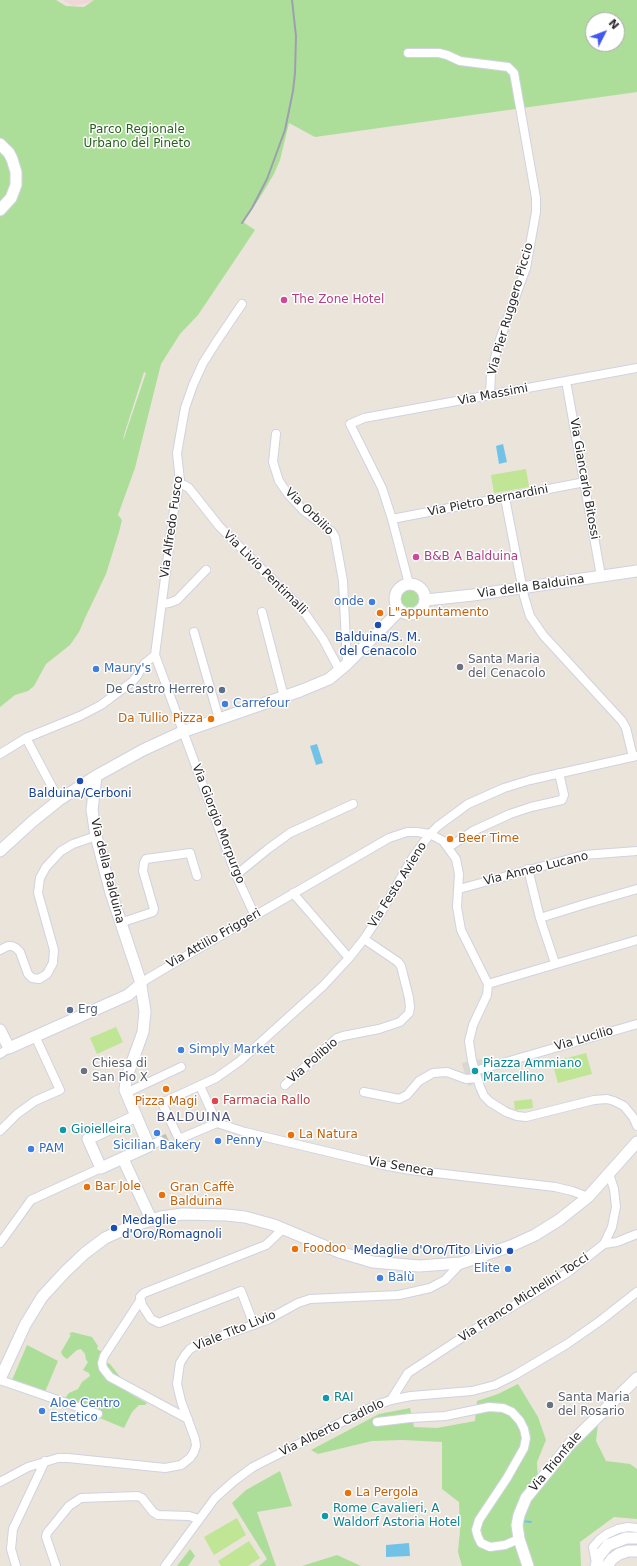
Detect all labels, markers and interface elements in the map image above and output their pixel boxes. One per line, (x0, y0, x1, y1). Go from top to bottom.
north arrow (585, 12, 625, 52)
text: N (606, 17, 621, 32)
park label: Parco Regionale Urbano del Pineto (84, 123, 190, 151)
street label: Via Pier Ruggero Piccio (485, 241, 537, 377)
place label: The Zone Hotel (292, 293, 384, 307)
marker: The Zone Hotel (279, 295, 289, 305)
street label: Via Massimi (457, 381, 529, 409)
street label: Via Giancarlo Bitossi (566, 417, 602, 541)
street label: Via Alfredo Fusco (158, 475, 186, 579)
street label: Via Pietro Bernardini (426, 482, 550, 520)
street label: Via Orbilio (282, 485, 336, 539)
street label: Via Livio Pentimalli (220, 528, 310, 618)
place label: B&B A Balduina (424, 550, 518, 564)
marker: B&B A Balduina (411, 552, 421, 562)
street label: Via della Balduina (477, 572, 585, 602)
place label: onde (334, 595, 364, 609)
marker: onde (367, 597, 377, 607)
place label: L"appuntamento (388, 606, 489, 620)
marker: L"appuntamento (375, 608, 385, 618)
marker: Balduina/S. M. del Cenacolo (373, 620, 383, 630)
place label: Balduina/S. M. del Cenacolo (335, 631, 421, 659)
place label: Santa Maria del Cenacolo (468, 653, 545, 681)
place label: Maury's (104, 662, 151, 676)
marker: Santa Maria del Cenacolo (455, 662, 465, 672)
marker: Maury's (91, 664, 101, 674)
place label: De Castro Herrero (106, 683, 214, 697)
marker: De Castro Herrero (217, 685, 227, 695)
place label: Carrefour (233, 697, 290, 711)
marker: Carrefour (220, 699, 230, 709)
place label: Da Tullio Pizza (118, 712, 203, 726)
marker: Da Tullio Pizza (206, 714, 216, 724)
street label: Via Giorgio Morpurgo (189, 762, 247, 886)
marker: Balduina/Cerboni (75, 776, 85, 786)
place label: Balduina/Cerboni (28, 787, 132, 801)
street label: Via della Balduina (87, 817, 127, 925)
place label: Beer Time (458, 832, 519, 846)
marker: Beer Time (445, 834, 455, 844)
street label: Via Festo Avieno (366, 839, 430, 931)
street label: Via Anneo Lucano (482, 849, 590, 889)
street label: Via Attilio Friggeri (164, 906, 264, 972)
place label: Erg (78, 1003, 98, 1017)
marker: Erg (65, 1005, 75, 1015)
street label: Via Lucilio (553, 1024, 615, 1054)
street label: Via Polibio (285, 1035, 341, 1087)
place label: Simply Market (189, 1043, 275, 1057)
marker: Simply Market (176, 1045, 186, 1055)
place label: Chiesa di San Pio X (92, 1057, 148, 1085)
place label: Piazza Ammiano Marcellino (483, 1057, 582, 1085)
marker: Chiesa di San Pio X (79, 1066, 89, 1076)
marker: Piazza Ammiano Marcellino (470, 1066, 480, 1076)
marker: Pizza Magi (161, 1084, 171, 1094)
place label: Farmacia Rallo (223, 1094, 310, 1108)
place label: Pizza Magi (135, 1095, 197, 1109)
marker: Farmacia Rallo (210, 1096, 220, 1106)
district label: BALDUINA (156, 1110, 232, 1126)
place label: Gioielleira (71, 1123, 131, 1137)
marker: Gioielleira (58, 1125, 68, 1135)
marker: Sicilian Bakery (152, 1128, 162, 1138)
place label: La Natura (299, 1128, 358, 1142)
marker: La Natura (286, 1130, 296, 1140)
place label: Penny (226, 1134, 263, 1148)
marker: Penny (213, 1136, 223, 1146)
place label: Sicilian Bakery (113, 1139, 201, 1153)
place label: PAM (39, 1142, 64, 1156)
marker: PAM (26, 1144, 36, 1154)
street label: Via Seneca (367, 1154, 435, 1180)
place label: Bar Jole (95, 1180, 141, 1194)
place label: Gran Caffè Balduina (170, 1181, 234, 1209)
marker: Bar Jole (82, 1182, 92, 1192)
marker: Gran Caffè Balduina (157, 1190, 167, 1200)
place label: Medaglie d'Oro/Romagnoli (122, 1214, 222, 1242)
marker: Medaglie d'Oro/Romagnoli (109, 1223, 119, 1233)
place label: Foodoo (303, 1242, 346, 1256)
marker: Foodoo (290, 1244, 300, 1254)
place label: Medaglie d'Oro/Tito Livio (353, 1244, 502, 1258)
marker: Medaglie d'Oro/Tito Livio (505, 1246, 515, 1256)
street label: Via Franco Michelini Tocci (456, 1251, 592, 1345)
place label: Elite (474, 1262, 500, 1276)
marker: Elite (503, 1264, 513, 1274)
place label: Balù (388, 1271, 415, 1285)
marker: Balù (375, 1273, 385, 1283)
street label: Viale Tito Livio (192, 1308, 278, 1354)
place label: RAI (334, 1391, 354, 1405)
place label: Santa Maria del Rosario (558, 1391, 630, 1419)
marker: RAI (321, 1393, 331, 1403)
street label: Via Alberto Cadlolo (277, 1396, 387, 1460)
place label: Aloe Centro Estetico (50, 1397, 120, 1425)
marker: Santa Maria del Rosario (545, 1400, 555, 1410)
marker: Aloe Centro Estetico (37, 1406, 47, 1416)
street label: Via Trionfale (527, 1429, 585, 1495)
place label: La Pergola (356, 1486, 418, 1500)
marker: La Pergola (343, 1488, 353, 1498)
place label: Rome Cavalieri, A Waldorf Astoria Hotel (333, 1502, 460, 1530)
marker: Rome Cavalieri, A Waldorf Astoria Hotel (320, 1511, 330, 1521)

